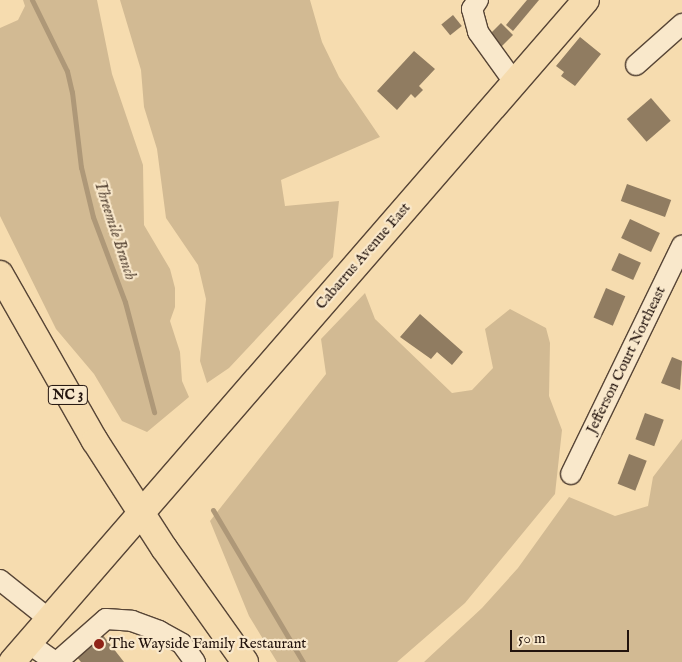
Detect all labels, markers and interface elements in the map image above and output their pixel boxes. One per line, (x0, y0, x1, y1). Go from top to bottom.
water label: Threemile Branch (89, 177, 139, 283)
street label: Cabarrus Avenue East (312, 199, 414, 313)
street label: Jefferson Court Northeast (582, 283, 670, 437)
road number: NC 3 (47, 384, 89, 406)
scale bar (512, 620, 631, 652)
text: 50 m (518, 629, 546, 648)
place label: The Wayside Family Restaurant (109, 635, 307, 653)
marker: The Wayside Family Restaurant (93, 638, 105, 650)

